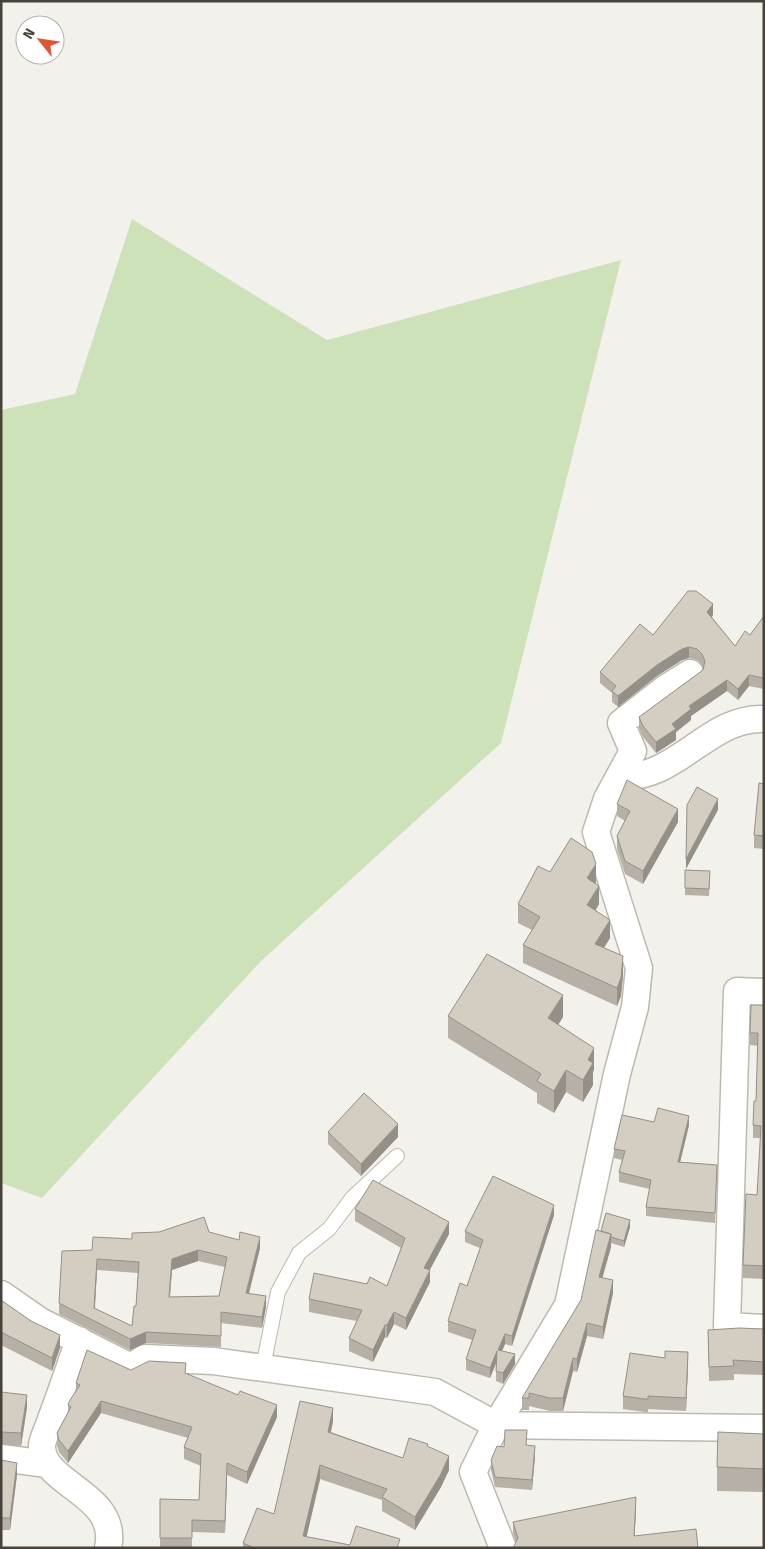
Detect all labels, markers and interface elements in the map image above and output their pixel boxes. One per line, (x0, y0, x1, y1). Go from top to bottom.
north arrow (15, 15, 65, 65)
text: N (19, 25, 39, 42)

